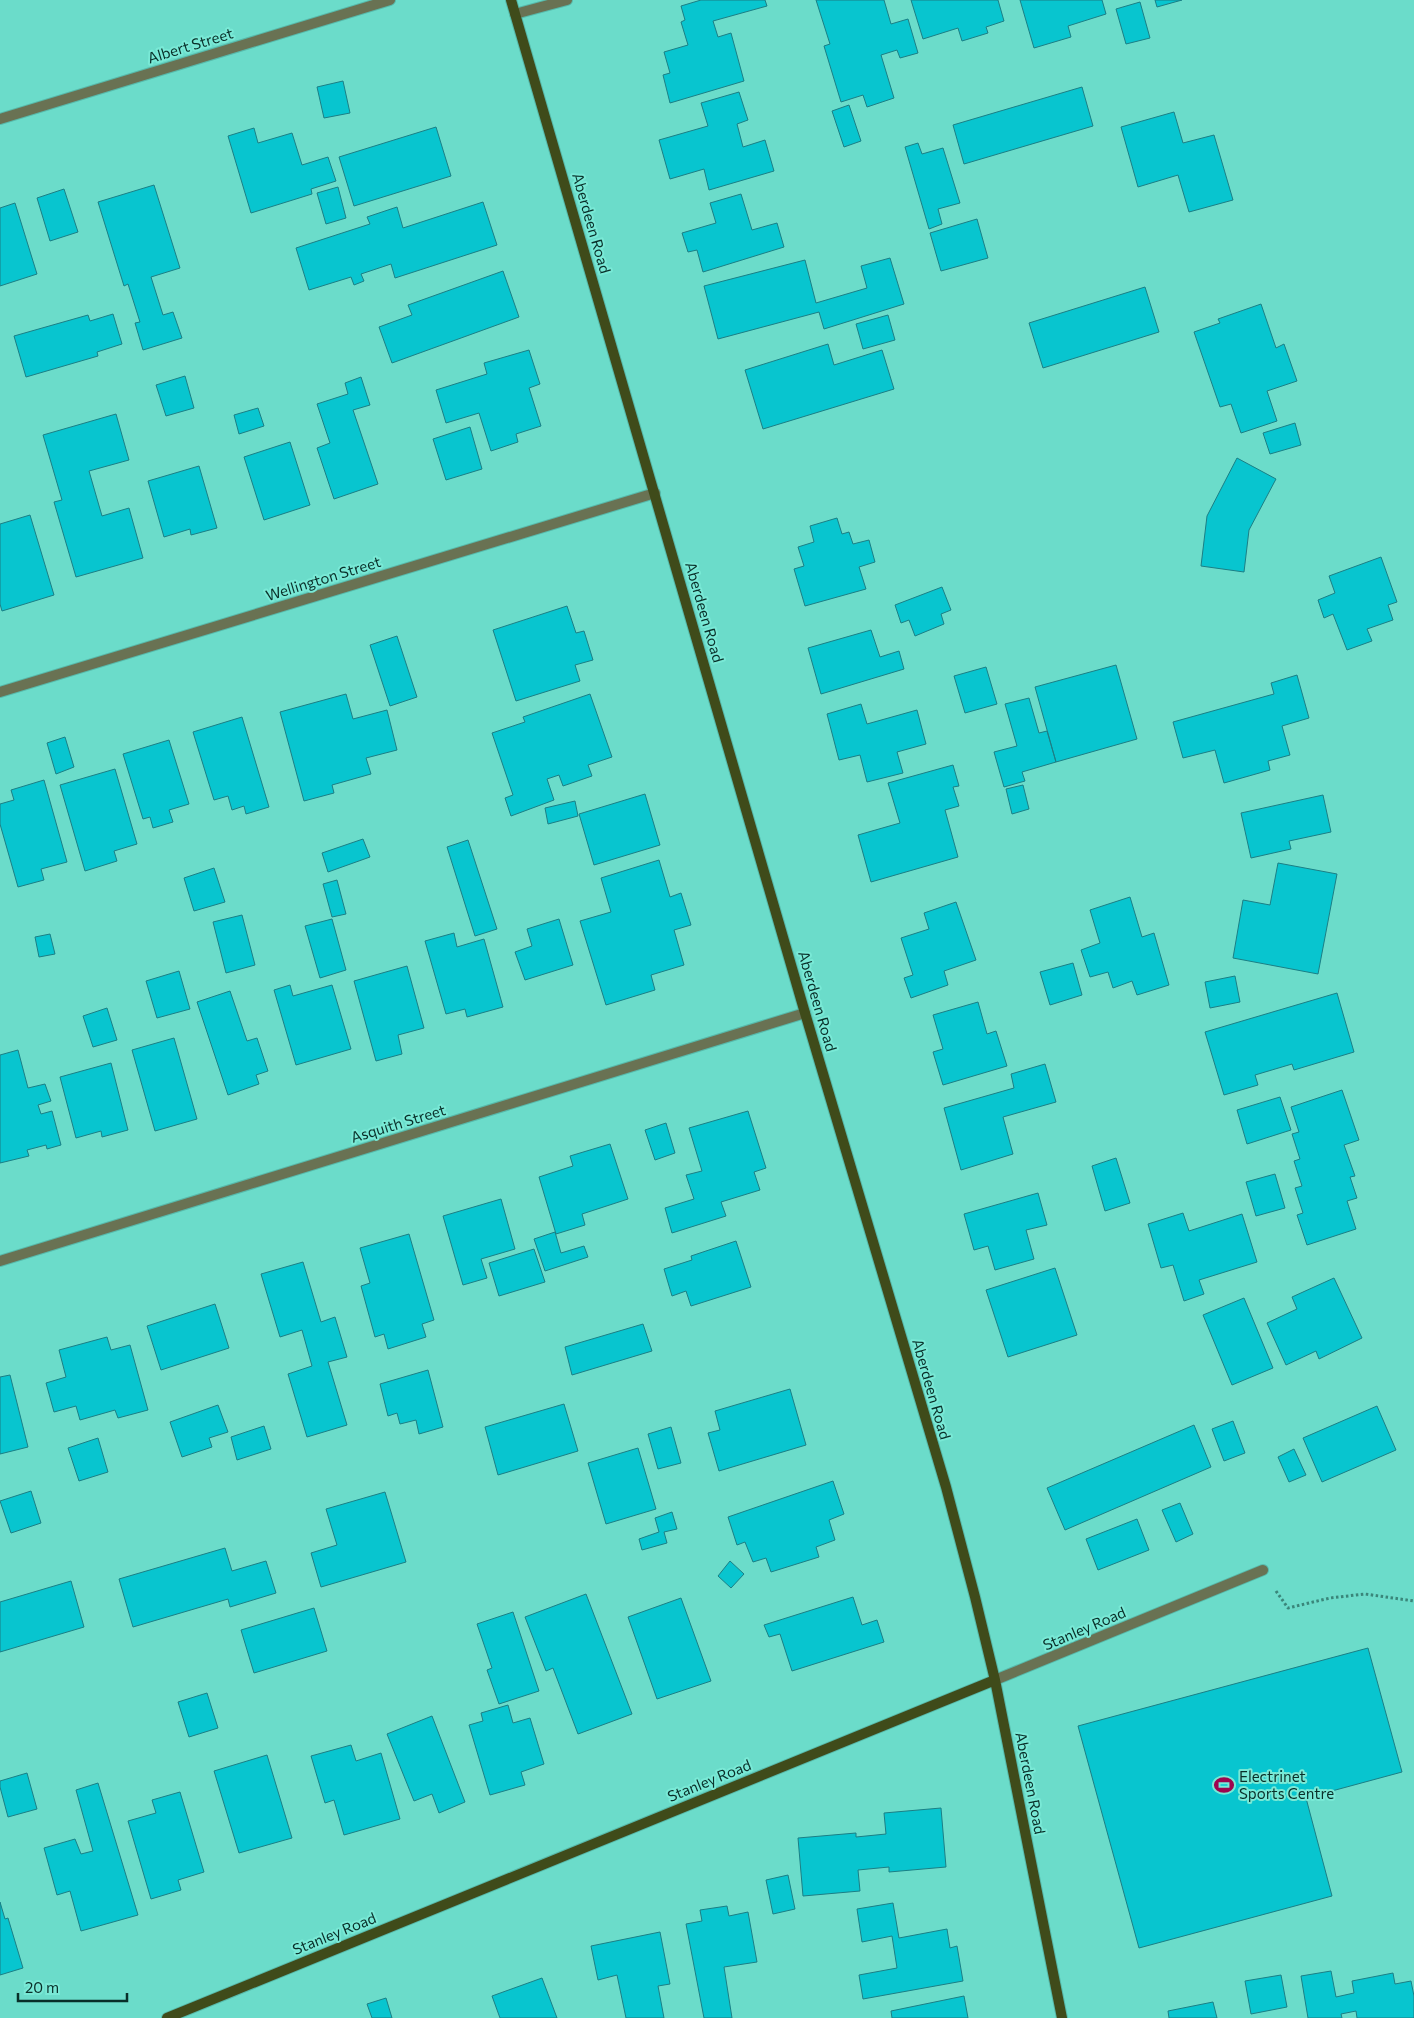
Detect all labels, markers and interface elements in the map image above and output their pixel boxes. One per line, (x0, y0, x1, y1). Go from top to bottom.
street label: Albert Street (145, 23, 235, 67)
street label: Aberdeen Road (569, 171, 615, 275)
street label: Wellington Street (263, 552, 383, 604)
street label: Aberdeen Road (682, 560, 728, 664)
street label: Aberdeen Road (795, 949, 841, 1053)
street label: Asquith Street (348, 1100, 448, 1146)
street label: Aberdeen Road (909, 1337, 955, 1441)
street label: Stanley Road (1040, 1602, 1128, 1654)
street label: Aberdeen Road (1012, 1730, 1050, 1836)
street label: Stanley Road (665, 1755, 753, 1805)
place label: Electrinet Sports Centre (1239, 1767, 1334, 1802)
sports icon: Electrinet Sports Centre (1213, 1774, 1235, 1796)
street label: Stanley Road (290, 1908, 378, 1958)
scale bar (18, 1970, 126, 2002)
text: 20 m (25, 1978, 59, 1996)

